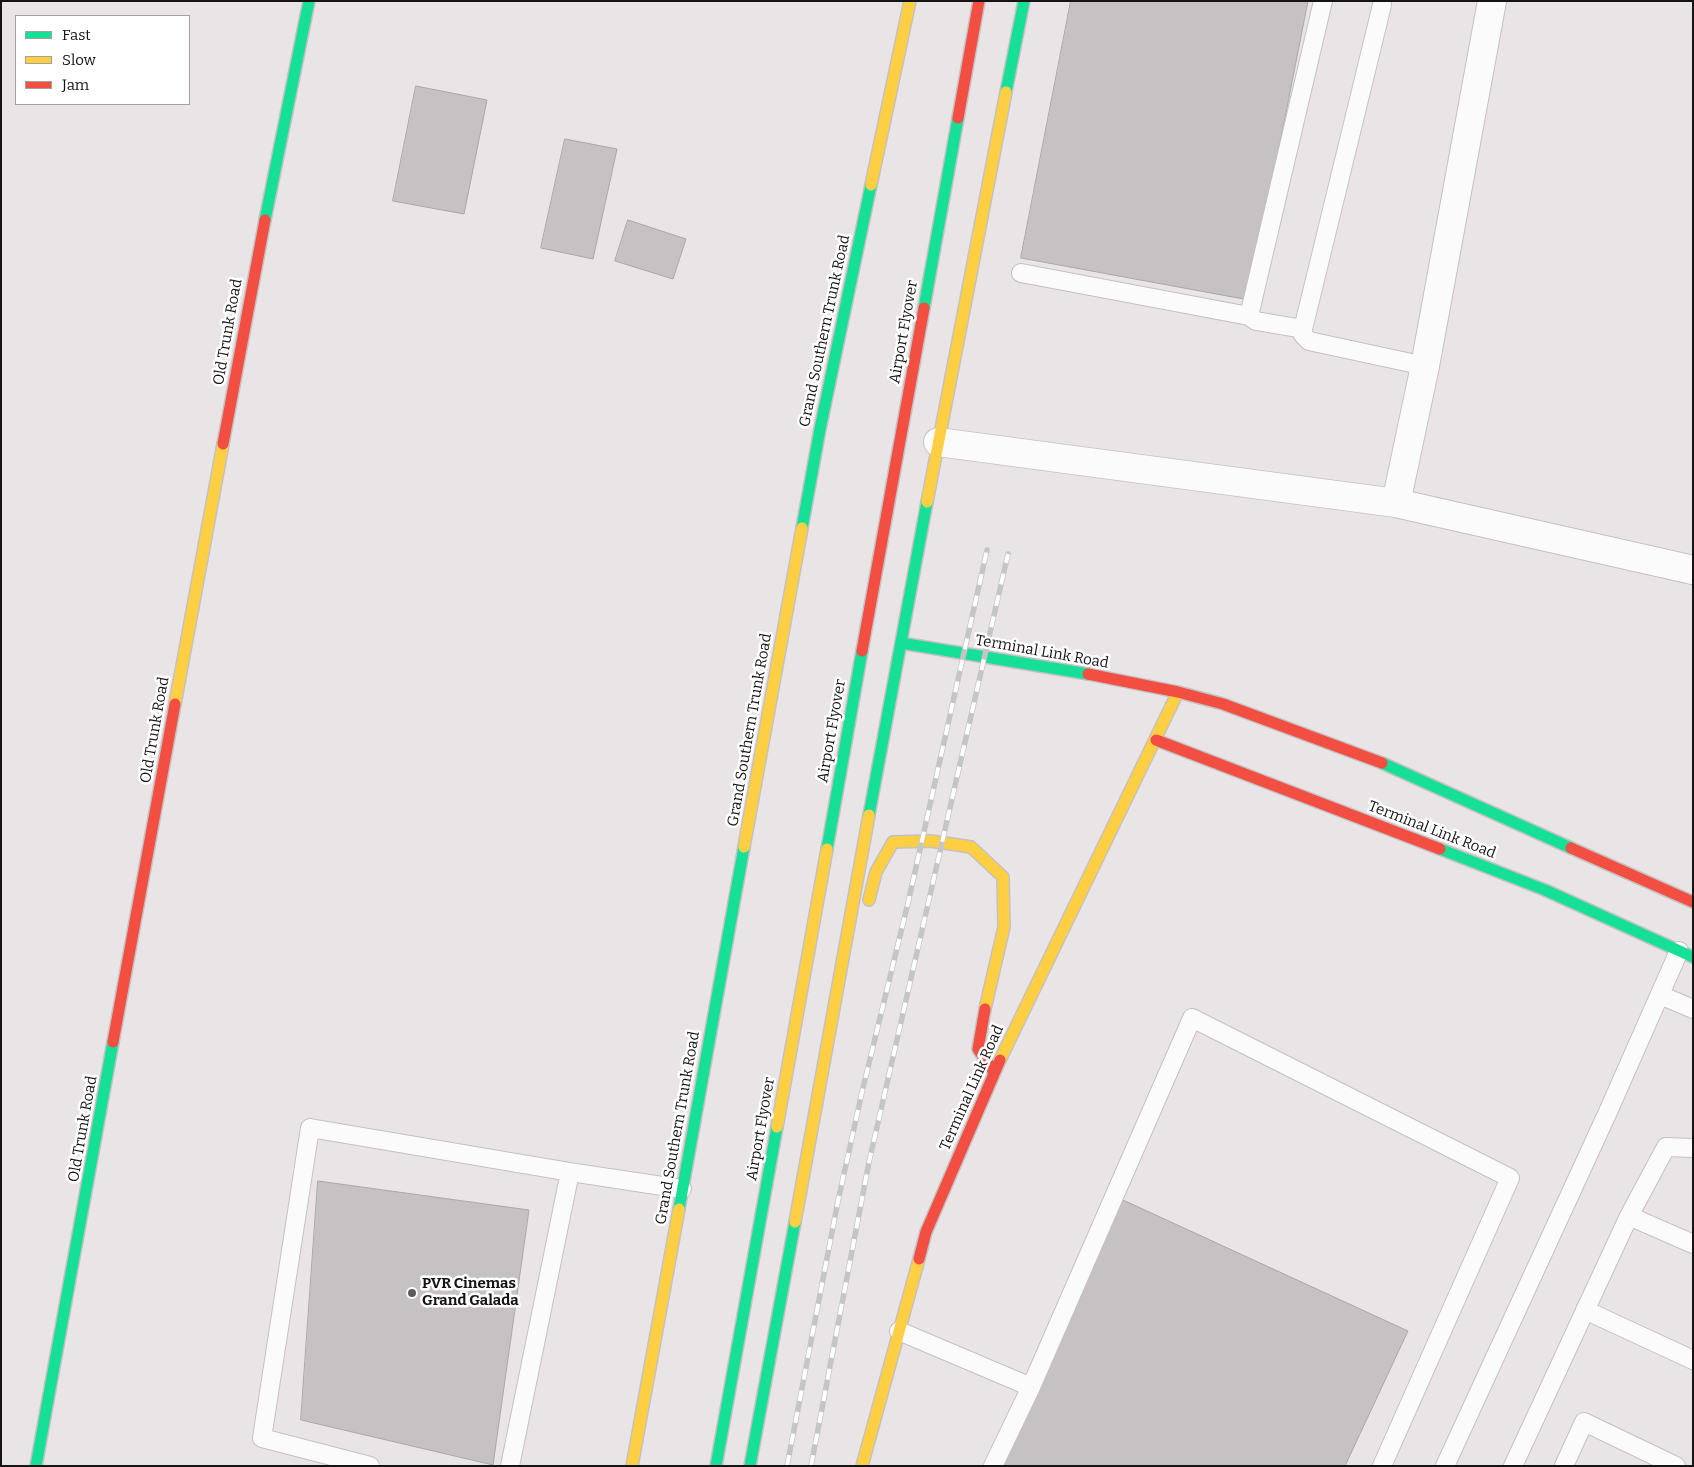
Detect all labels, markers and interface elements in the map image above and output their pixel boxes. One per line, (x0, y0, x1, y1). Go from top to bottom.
legend (15, 15, 190, 105)
text: Fast (62, 26, 91, 44)
text: Slow (62, 51, 96, 69)
text: Jam (62, 76, 89, 94)
street label: Grand Southern Trunk Road (796, 233, 854, 429)
street label: Old Trunk Road (210, 277, 246, 387)
street label: Airport Flyover (886, 279, 922, 385)
street label: Terminal Link Road (974, 631, 1110, 673)
street label: Grand Southern Trunk Road (724, 632, 776, 828)
street label: Old Trunk Road (137, 675, 173, 785)
street label: Airport Flyover (814, 678, 850, 784)
street label: Terminal Link Road (1366, 797, 1498, 863)
street label: Terminal Link Road (936, 1023, 1008, 1153)
street label: Grand Southern Trunk Road (652, 1030, 704, 1226)
street label: Old Trunk Road (65, 1074, 101, 1184)
street label: Airport Flyover (743, 1076, 779, 1182)
place label: PVR Cinemas Grand Galada (422, 1275, 519, 1310)
marker: PVR Cinemas Grand Galada (406, 1287, 418, 1299)

